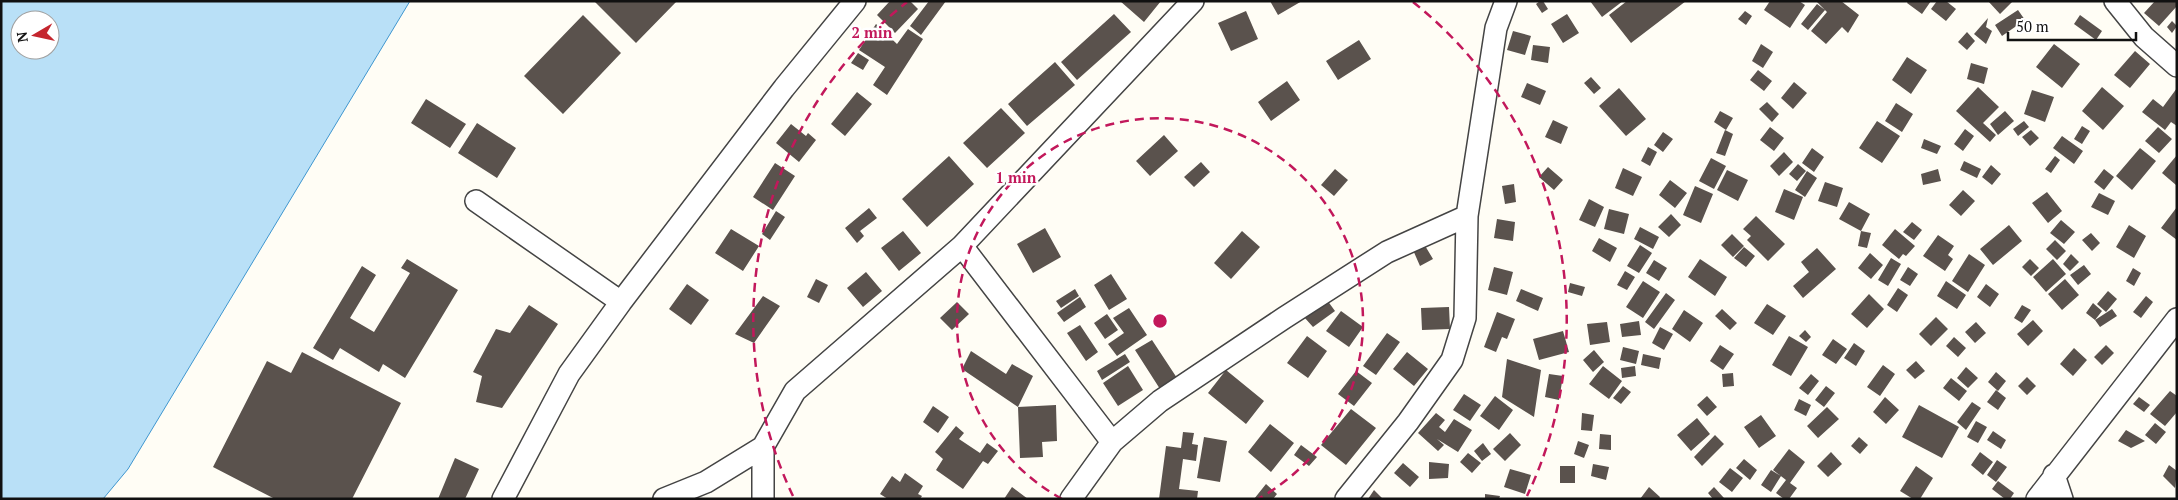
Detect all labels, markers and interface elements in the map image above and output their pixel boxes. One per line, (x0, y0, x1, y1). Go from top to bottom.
north arrow (10, 10, 60, 60)
scale bar (2008, 10, 2136, 42)
text: 50 m (2016, 16, 2049, 36)
text: 2 min (851, 22, 893, 42)
text: N (11, 30, 32, 44)
text: 1 min (995, 167, 1037, 187)
centre of rings (1151, 312, 1169, 330)

